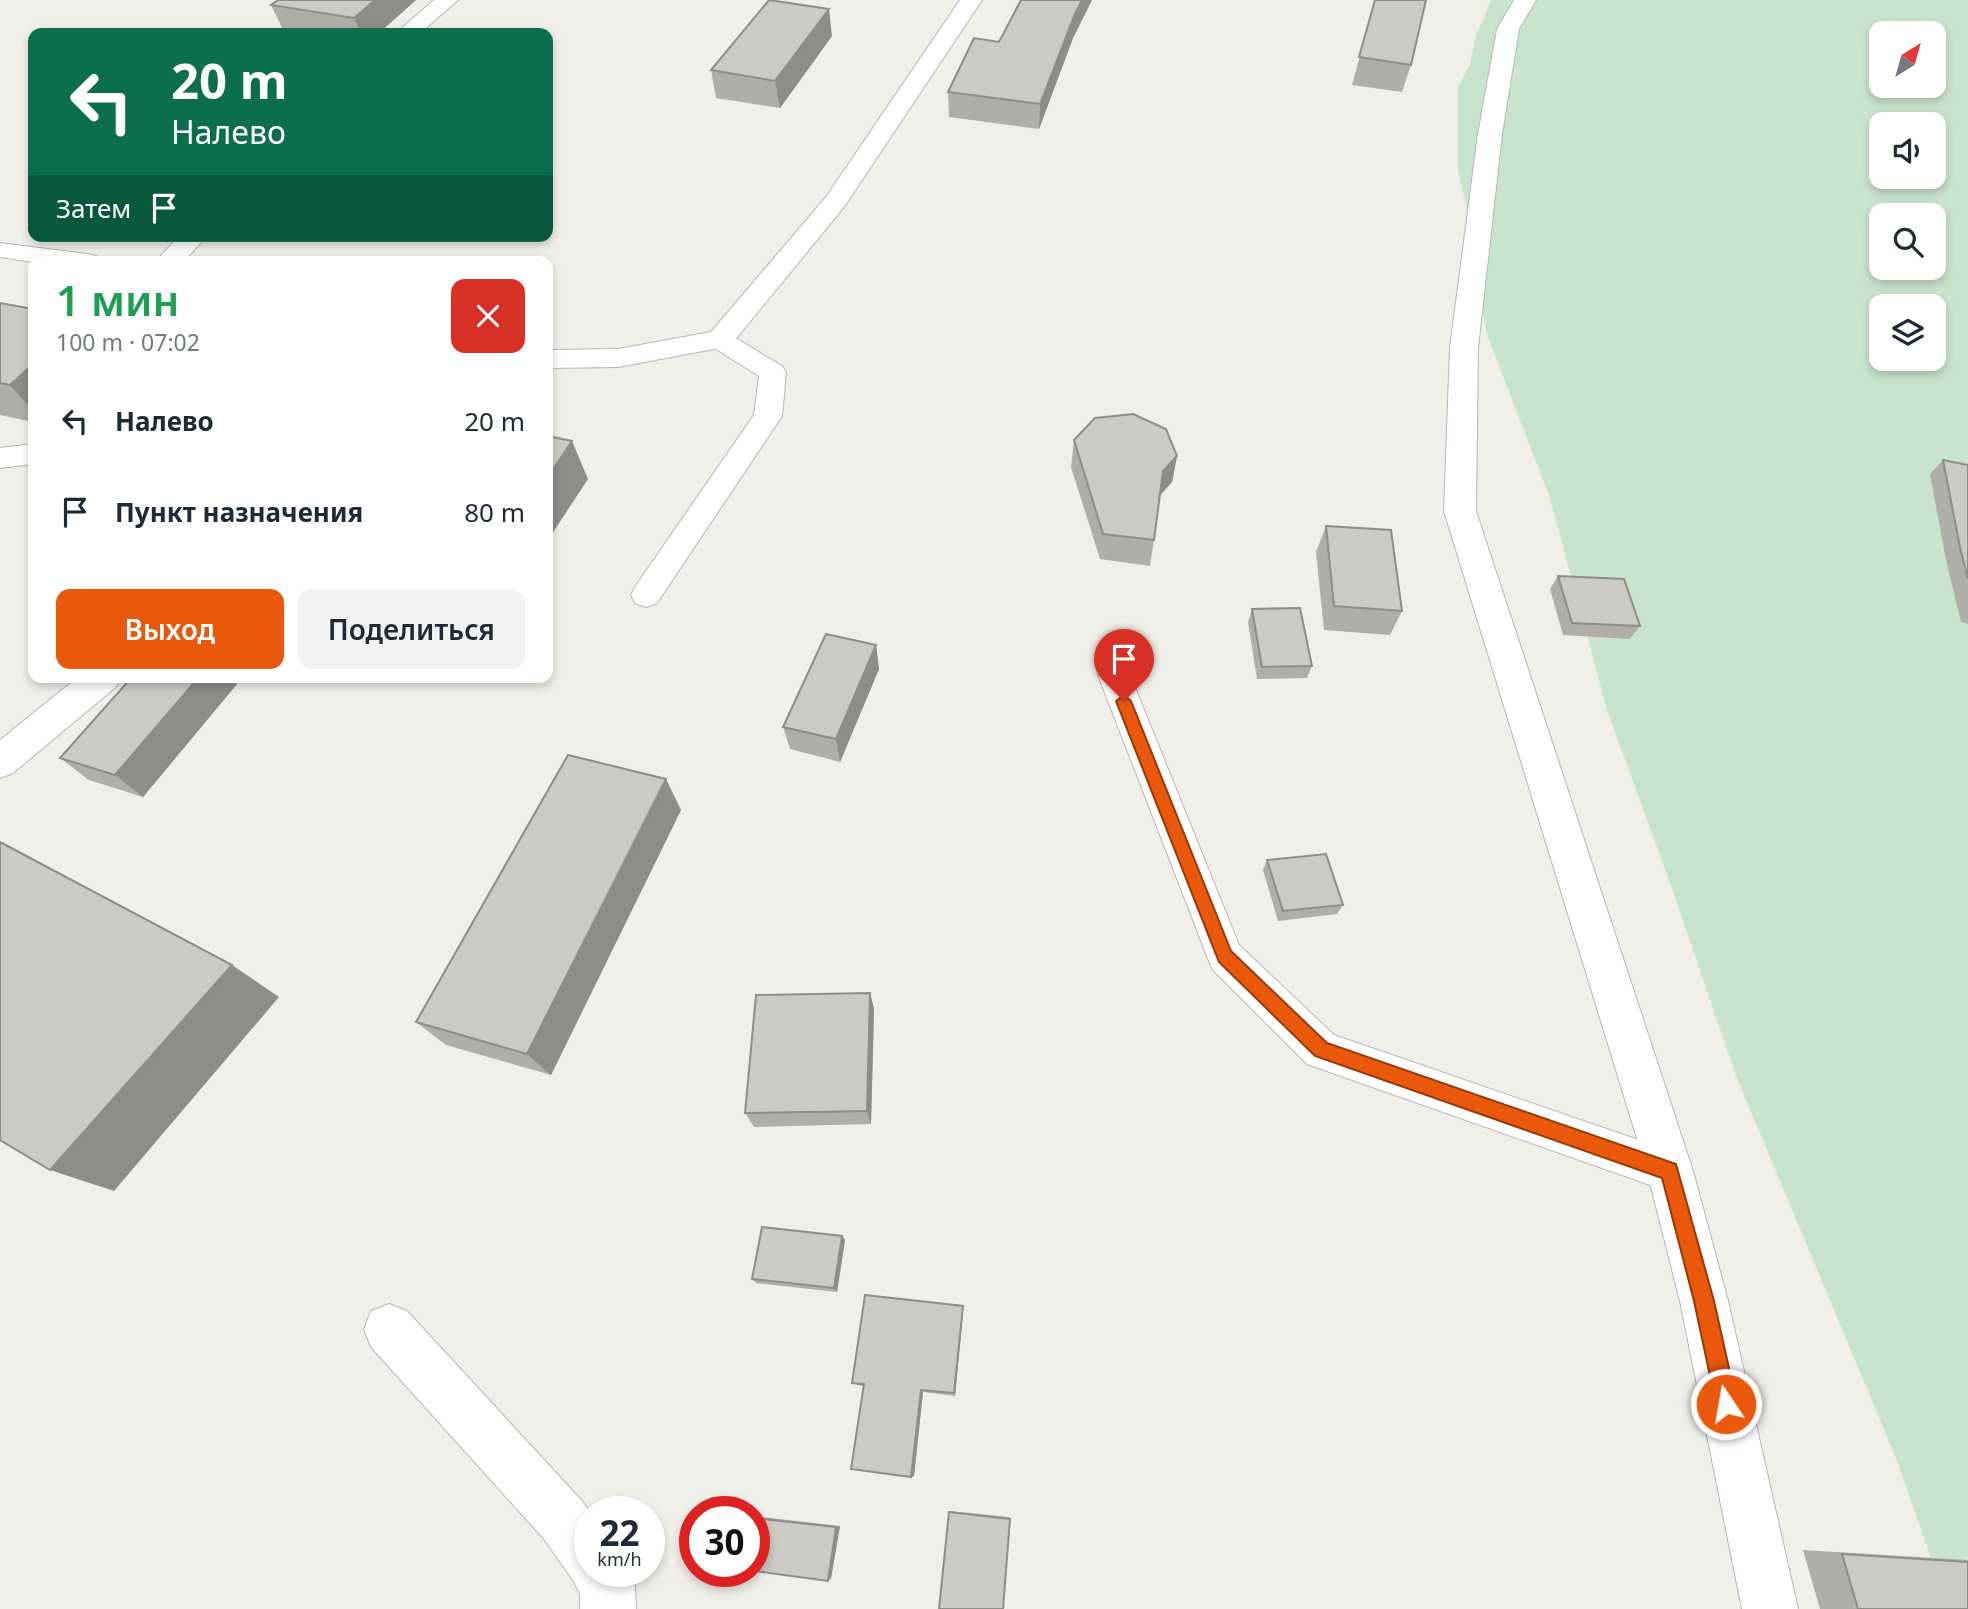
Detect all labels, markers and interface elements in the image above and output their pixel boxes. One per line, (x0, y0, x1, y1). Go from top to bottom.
north arrow (1869, 21, 1946, 98)
map controls (1869, 21, 1946, 371)
text: 20 m (171, 47, 288, 113)
icon: left (56, 56, 147, 147)
text: Налево (171, 110, 286, 153)
button: sound (1869, 112, 1946, 189)
icon: arrive (145, 189, 183, 227)
text: Затем (56, 190, 131, 226)
button: search (1869, 203, 1946, 280)
text: 1 мин (56, 271, 179, 328)
button: close (451, 279, 525, 353)
button: layers (1869, 294, 1946, 371)
text: 100 m · 07:02 (56, 326, 200, 358)
icon: left (56, 402, 94, 440)
text: Налево (115, 403, 214, 439)
text: 20 m (464, 403, 525, 439)
icon: arrive (56, 493, 94, 531)
text: Пункт назначения (115, 494, 363, 530)
text: 80 m (464, 494, 525, 530)
button: Выход (56, 589, 284, 669)
button: Поделиться (298, 589, 525, 669)
pin (1094, 629, 1154, 701)
icon: arrive (1105, 640, 1143, 678)
position arrow (1689, 1367, 1763, 1441)
speed limit sign: 30 (679, 1496, 770, 1587)
text: 22 (599, 1509, 640, 1556)
text: km/h (597, 1547, 642, 1571)

